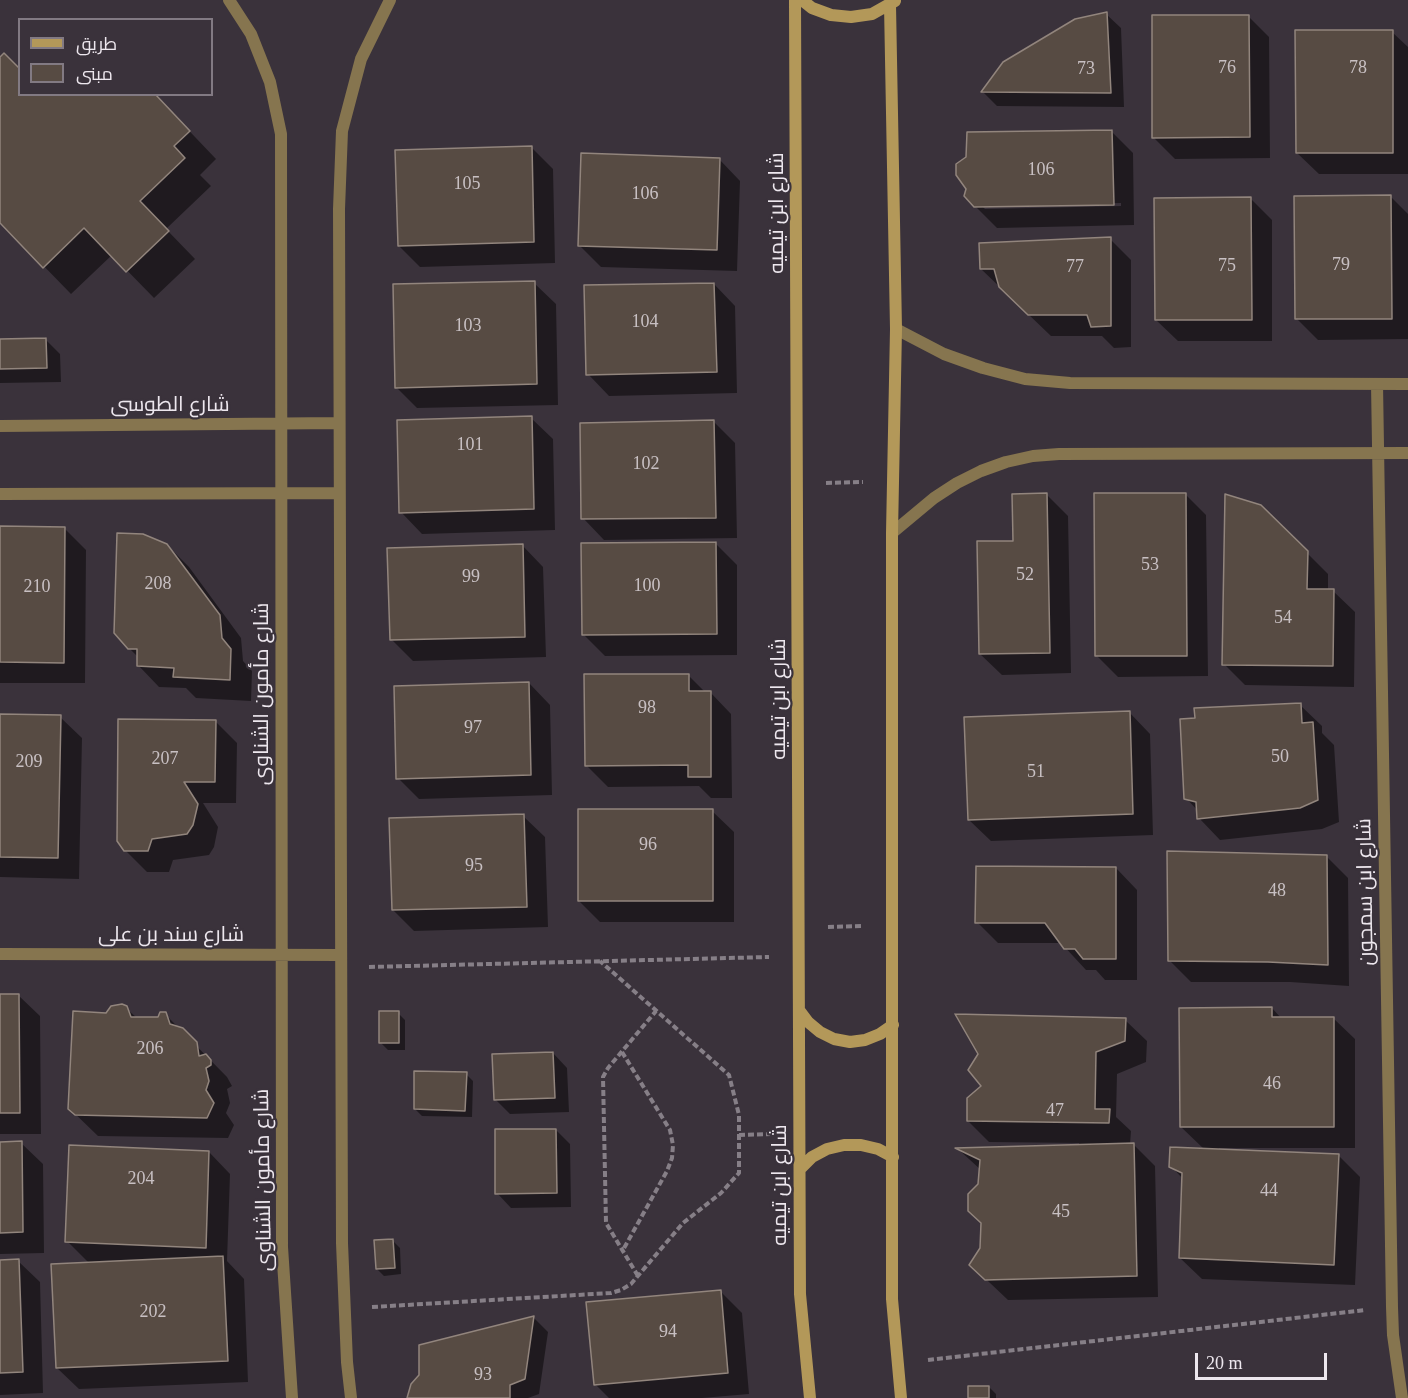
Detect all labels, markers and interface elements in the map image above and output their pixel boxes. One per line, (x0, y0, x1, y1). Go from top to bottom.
legend (18, 18, 213, 96)
text: طريق (76, 34, 117, 54)
house number: 76 (1218, 57, 1236, 79)
house number: 78 (1349, 57, 1367, 79)
house number: 73 (1077, 58, 1095, 80)
text: مبنى (76, 64, 113, 84)
street label: شارع ابن تيميه (764, 152, 790, 274)
house number: 106 (1028, 159, 1054, 181)
house number: 105 (454, 173, 480, 195)
house number: 106 (632, 183, 658, 205)
house number: 79 (1332, 254, 1350, 276)
house number: 75 (1218, 255, 1236, 277)
house number: 77 (1066, 256, 1084, 278)
house number: 104 (632, 311, 658, 333)
house number: 103 (454, 315, 482, 337)
street label: شارع الطوسى (110, 392, 230, 418)
house number: 101 (456, 434, 484, 456)
house number: 102 (632, 453, 660, 475)
house number: 53 (1141, 554, 1159, 576)
house number: 52 (1016, 564, 1034, 586)
house number: 99 (462, 566, 480, 588)
house number: 208 (144, 573, 172, 595)
house number: 100 (634, 575, 660, 597)
house number: 210 (24, 576, 51, 598)
street label: شارع مأمون الشناوى (249, 603, 275, 785)
house number: 54 (1274, 607, 1292, 629)
street label: شارع ابن تيميه (766, 638, 792, 760)
house number: 98 (638, 697, 656, 719)
house number: 97 (464, 717, 482, 739)
house number: 50 (1271, 746, 1289, 768)
house number: 207 (152, 748, 178, 770)
house number: 209 (15, 751, 42, 773)
house number: 51 (1027, 761, 1045, 783)
street label: شارع ابن سمجون (1352, 818, 1380, 966)
house number: 96 (639, 834, 657, 856)
house number: 95 (465, 855, 483, 877)
house number: 48 (1268, 880, 1286, 902)
street label: شارع سند بن على (98, 922, 244, 948)
house number: 206 (136, 1038, 164, 1060)
house number: 46 (1263, 1073, 1281, 1095)
street label: شارع مأمون الشناوى (250, 1089, 278, 1271)
house number: 47 (1046, 1100, 1064, 1122)
street label: شارع ابن تيميه (767, 1124, 793, 1246)
house number: 204 (128, 1168, 154, 1190)
house number: 44 (1260, 1180, 1278, 1202)
house number: 45 (1052, 1201, 1070, 1223)
house number: 202 (140, 1301, 166, 1323)
house number: 94 (659, 1321, 677, 1343)
scale bar (1198, 1341, 1330, 1379)
text: 20 m (1206, 1353, 1243, 1373)
house number: 93 (474, 1364, 492, 1386)

